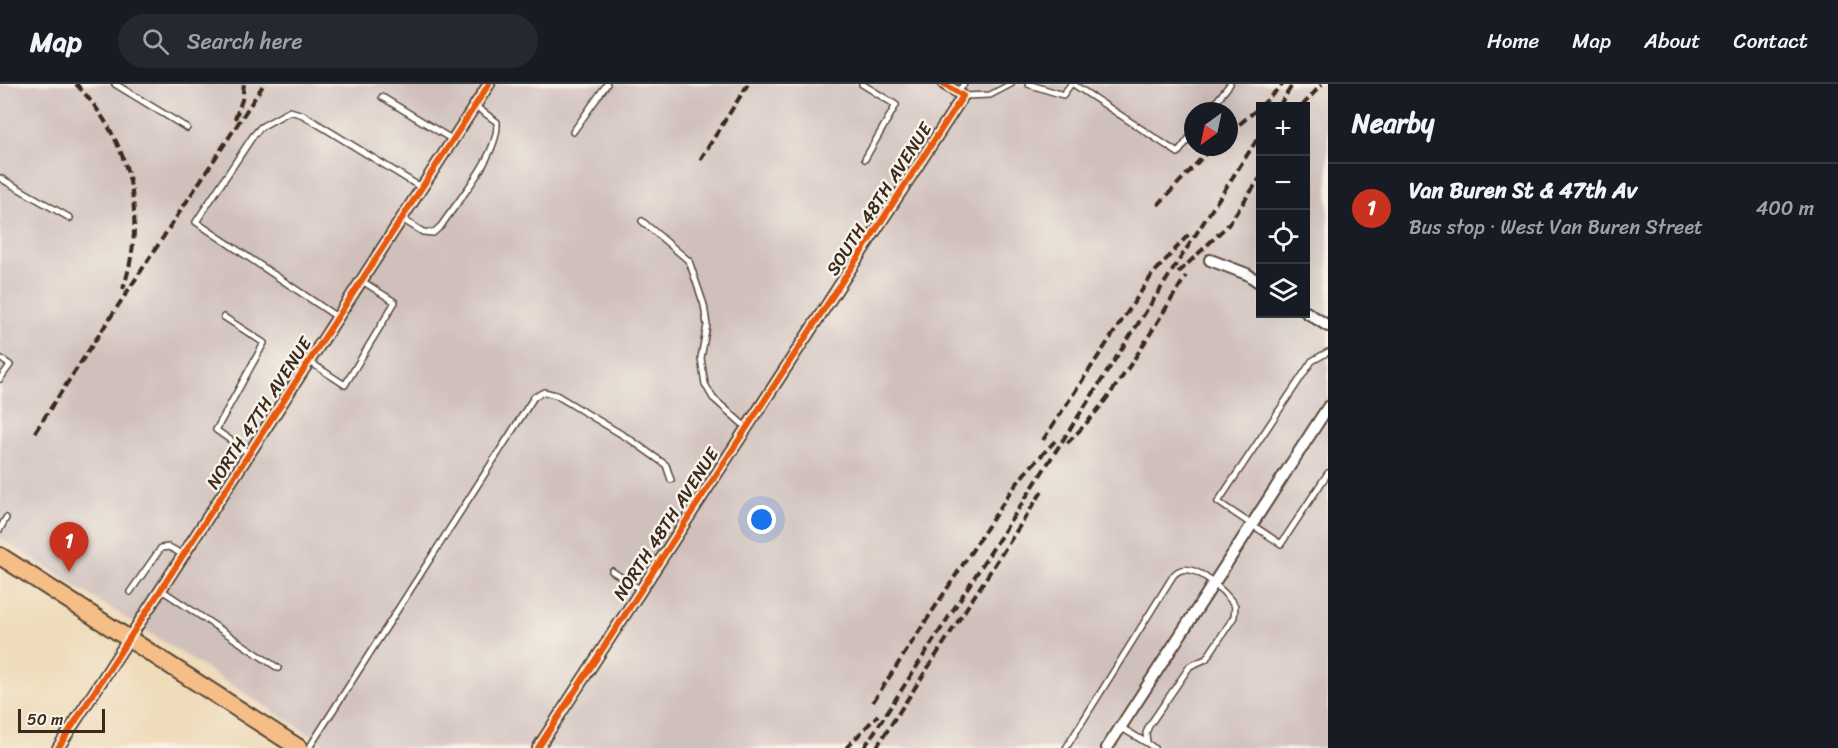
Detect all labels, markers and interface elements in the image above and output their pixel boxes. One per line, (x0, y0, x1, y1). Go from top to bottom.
search box (118, 14, 538, 68)
text: Map (30, 17, 82, 66)
text: Search here (187, 22, 303, 61)
text: Home (1487, 22, 1539, 60)
text: Map (1572, 22, 1611, 60)
text: About (1644, 22, 1701, 60)
text: Contact (1734, 22, 1808, 60)
icon: search (139, 25, 172, 58)
text: Nearby (1352, 100, 1434, 146)
north arrow (1184, 102, 1238, 156)
map controls (1256, 102, 1310, 318)
button: + (1256, 102, 1310, 156)
street label: SOUTH 48TH AVENUE (817, 115, 941, 282)
button: − (1256, 156, 1310, 210)
text: Van Buren St & 47th Av (1409, 171, 1637, 210)
text: 1 (1367, 191, 1376, 226)
text: 400 m (1756, 191, 1814, 226)
button: locate (1256, 210, 1310, 264)
text: Bus stop · West Van Buren Street (1409, 210, 1703, 245)
button: layers (1256, 264, 1310, 318)
street label: NORTH 47TH AVENUE (198, 329, 321, 496)
street label: NORTH 48TH AVENUE (604, 440, 728, 607)
your location (747, 505, 776, 534)
pin: 1 (50, 522, 88, 572)
text: 50 m (27, 705, 63, 734)
scale bar (18, 706, 105, 734)

